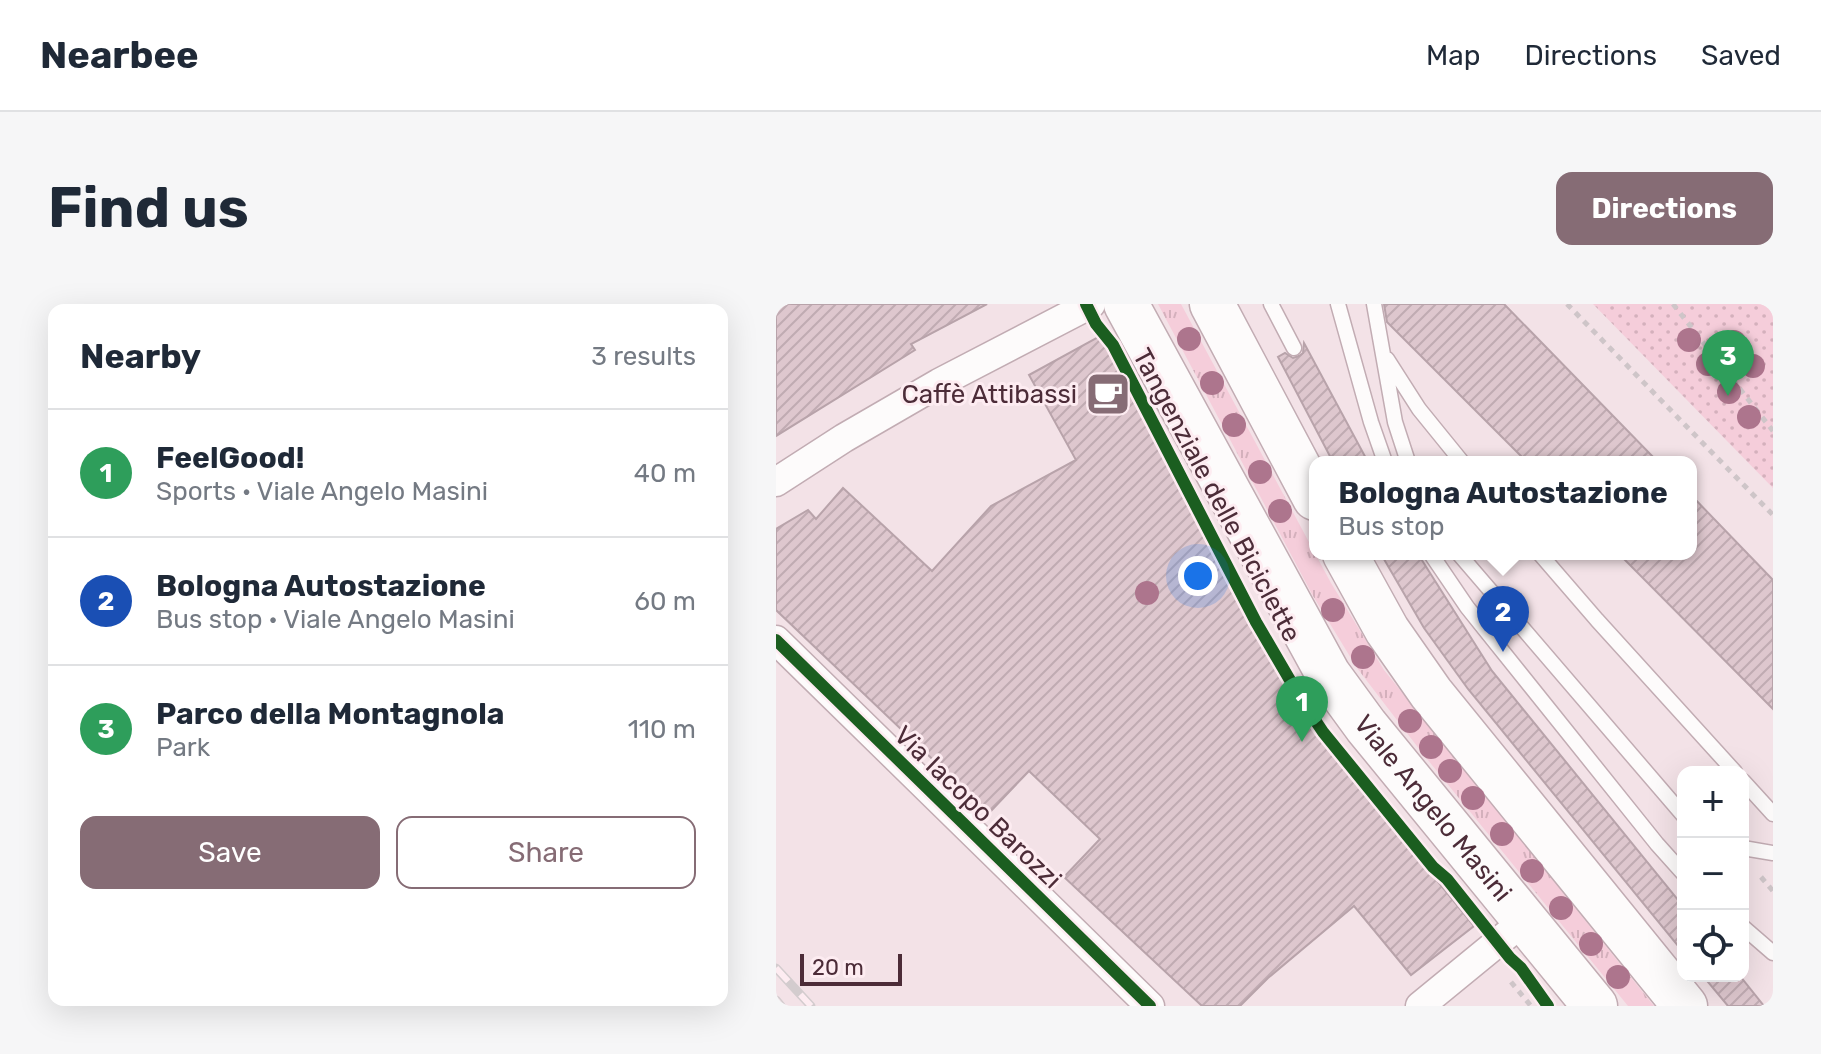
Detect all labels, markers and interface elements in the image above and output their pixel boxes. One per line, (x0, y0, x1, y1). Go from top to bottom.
text: Nearbee (40, 32, 199, 78)
text: Map (1426, 39, 1480, 72)
text: Directions (1524, 39, 1657, 72)
text: Saved (1701, 39, 1781, 72)
button: Directions (1556, 172, 1773, 245)
text: Find us (48, 175, 249, 241)
pin: 3 (1702, 330, 1754, 396)
text: Nearby (80, 336, 201, 377)
text: 3 results (591, 341, 696, 372)
street label: Tangenziale delle Biciclette (1126, 343, 1307, 647)
cafe icon: Caffè Attibassi (1084, 370, 1132, 418)
place label: Caffè Attibassi (902, 379, 1077, 410)
text: FeelGood! (156, 440, 304, 476)
popup (1309, 456, 1697, 560)
text: 1 (100, 458, 112, 489)
text: 40 m (634, 458, 696, 489)
text: Bologna Autostazione (1338, 475, 1668, 511)
text: Sports · Viale Angelo Masini (156, 476, 488, 507)
text: Bus stop (1338, 511, 1445, 542)
your location (1178, 556, 1218, 596)
text: Bologna Autostazione (156, 568, 486, 604)
text: 2 (98, 586, 114, 617)
text: 60 m (634, 586, 696, 617)
pin: 2 (1477, 586, 1529, 652)
text: Bus stop · Viale Angelo Masini (156, 604, 515, 635)
pin: 1 (1276, 676, 1328, 742)
text: Parco della Montagnola (156, 696, 504, 732)
street label: Viale Angelo Masini (1347, 709, 1518, 908)
text: 3 (97, 714, 115, 745)
text: 110 m (628, 714, 696, 745)
street label: Via Iacopo Barozzi (888, 720, 1068, 895)
text: Park (156, 732, 210, 763)
map controls (1677, 766, 1749, 982)
button: + (1677, 766, 1749, 838)
button: Save (80, 816, 380, 889)
button: Share (396, 816, 696, 889)
button: − (1677, 838, 1749, 910)
button: locate (1677, 910, 1749, 982)
scale bar (800, 950, 902, 986)
text: 20 m (812, 954, 864, 981)

